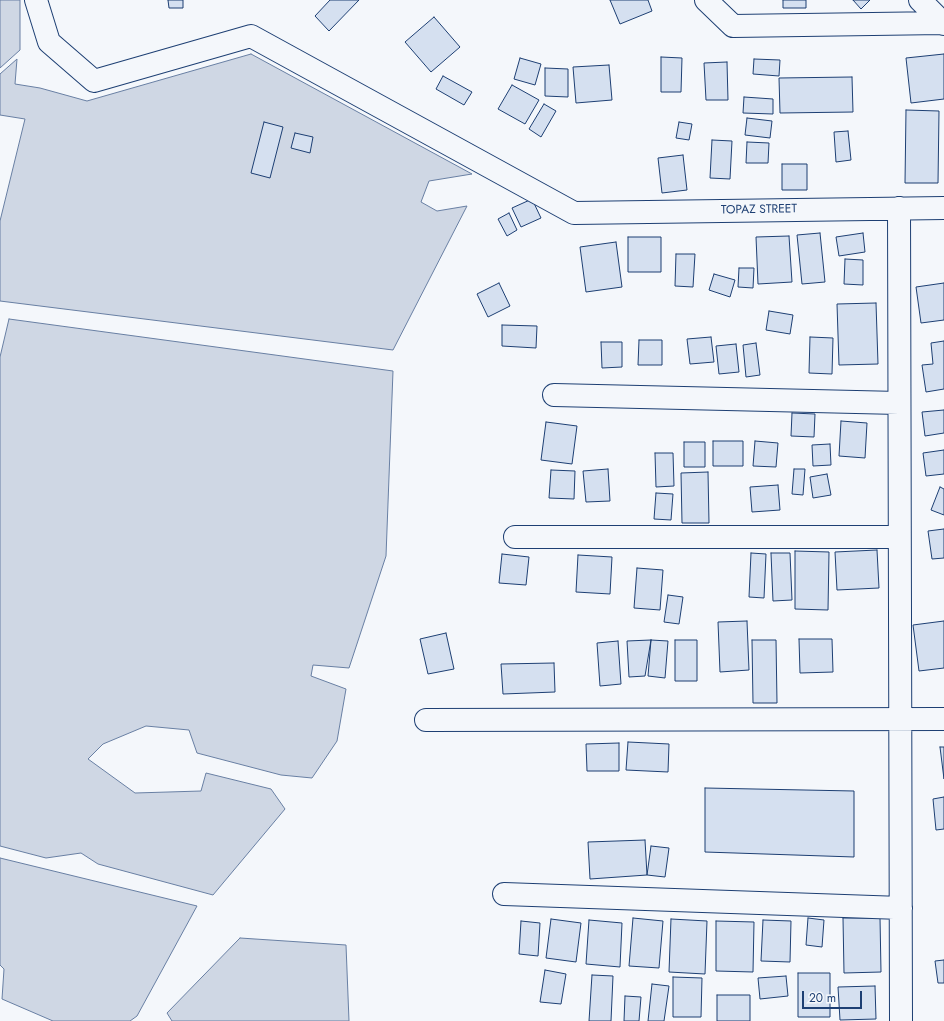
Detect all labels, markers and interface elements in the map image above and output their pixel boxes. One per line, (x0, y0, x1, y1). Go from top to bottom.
street label: TOPAZ STREET (721, 202, 797, 218)
scale bar (804, 983, 864, 1009)
text: 20 m (809, 989, 836, 1007)

